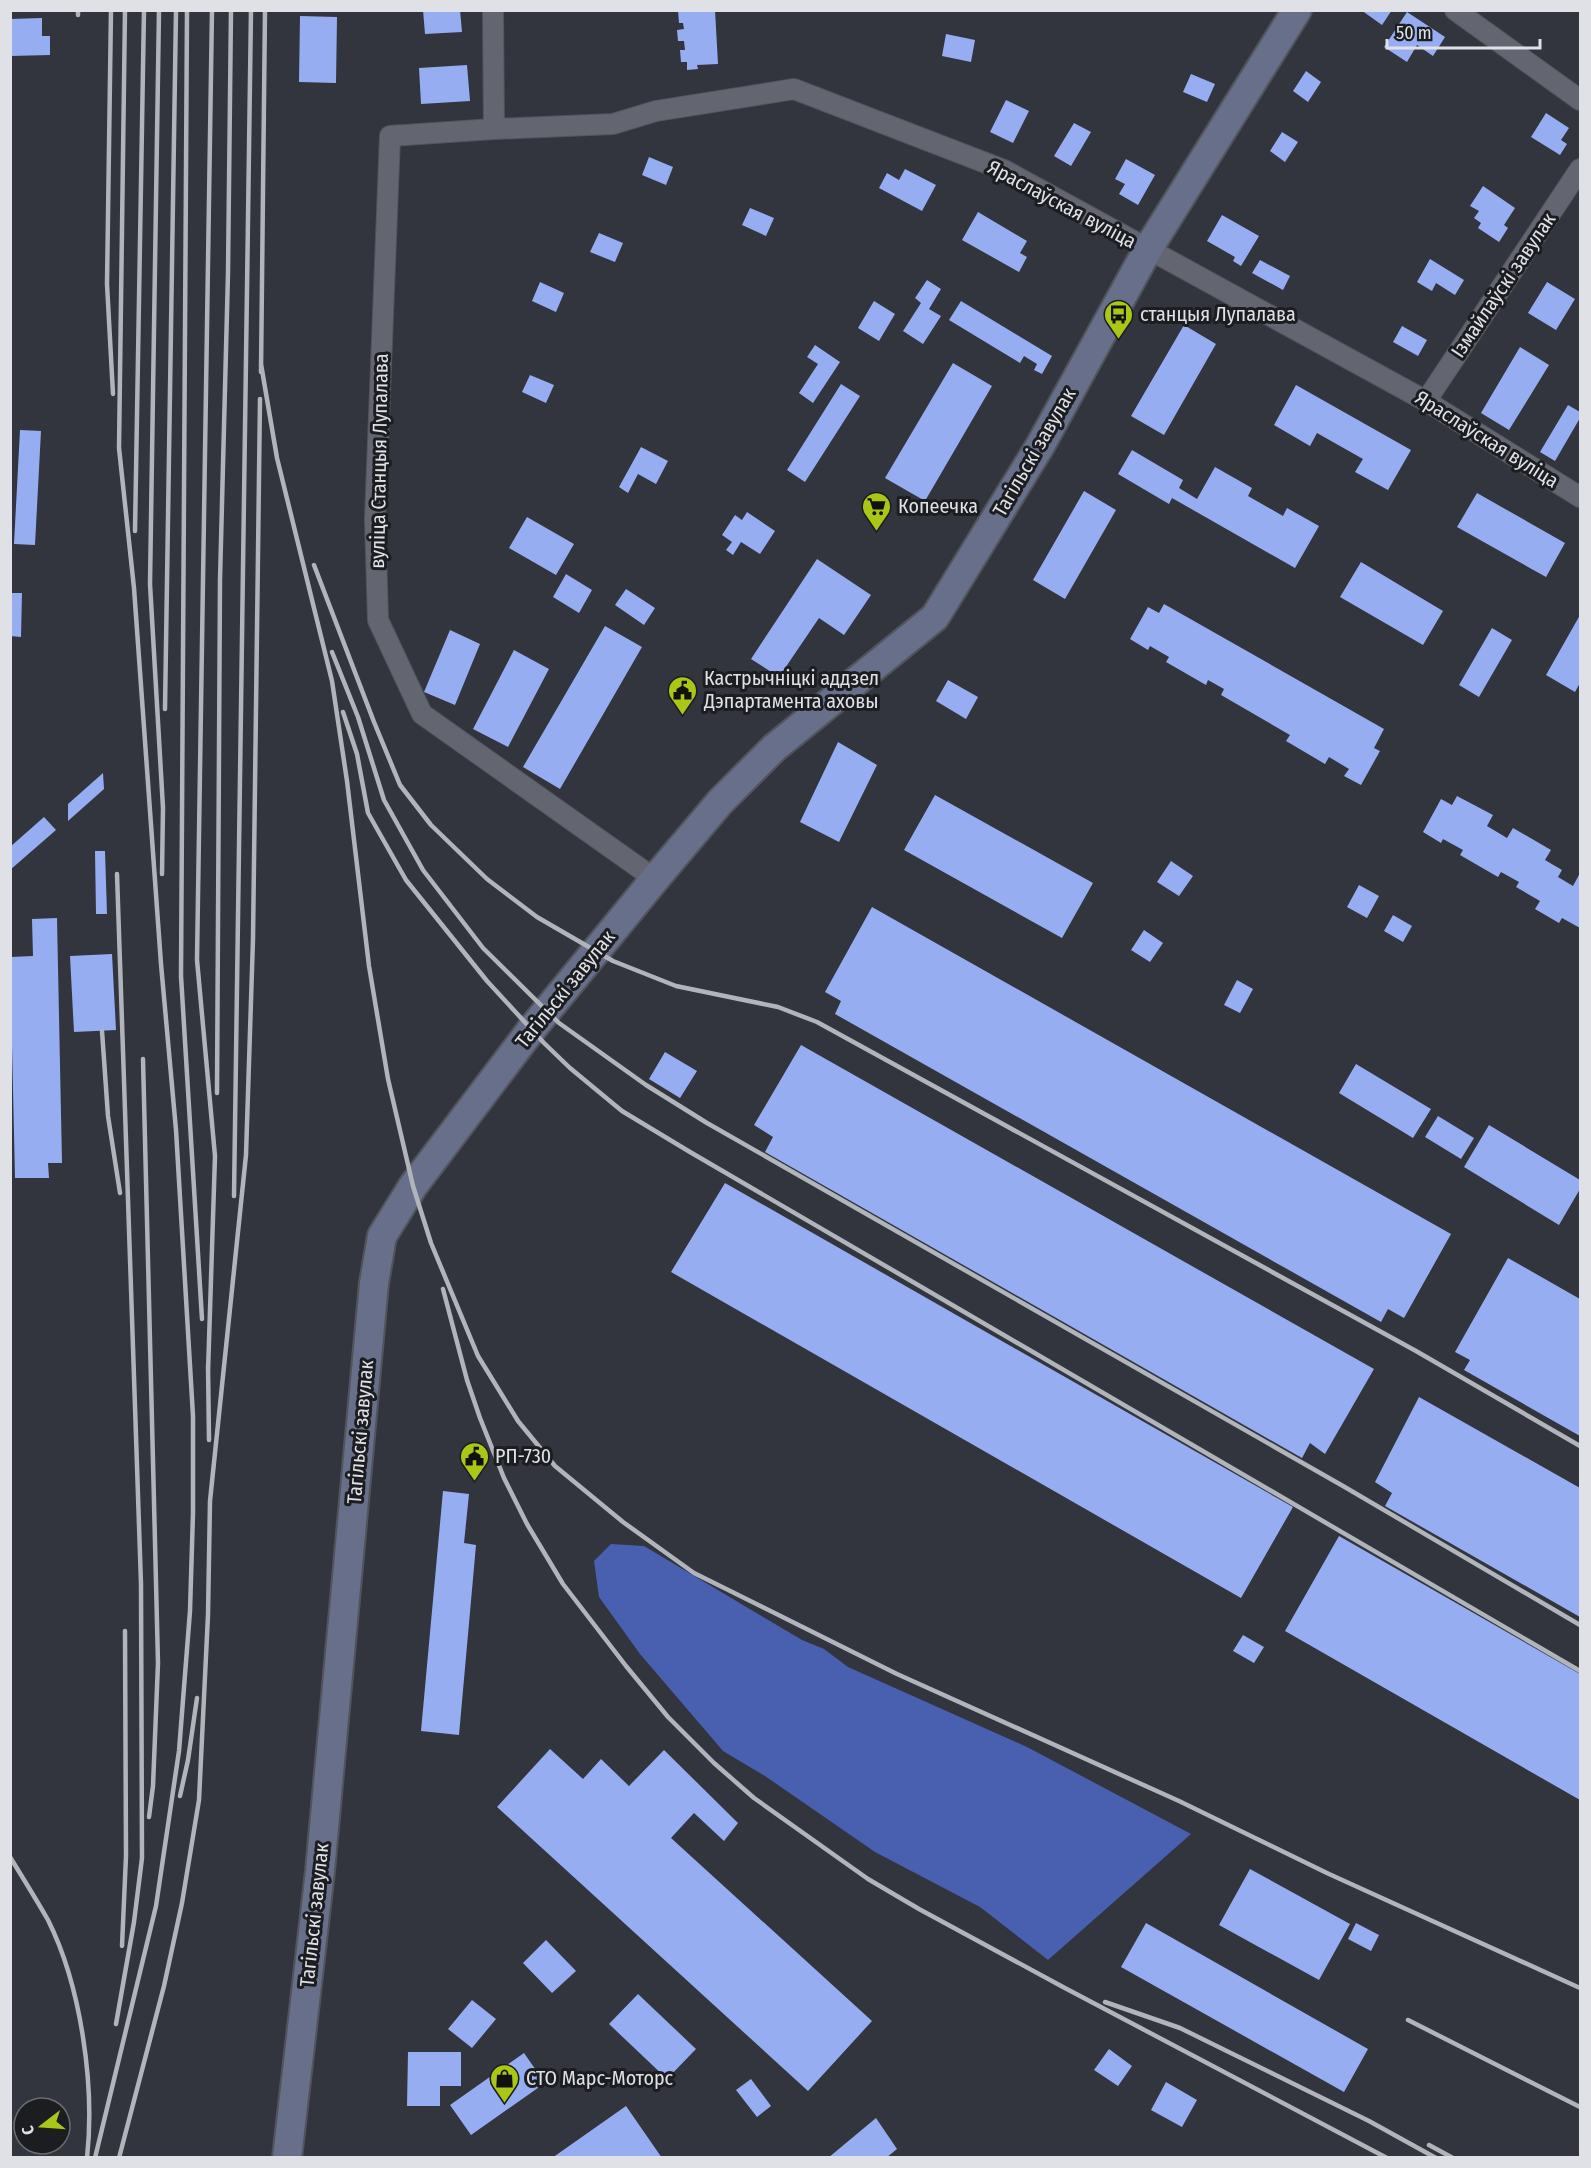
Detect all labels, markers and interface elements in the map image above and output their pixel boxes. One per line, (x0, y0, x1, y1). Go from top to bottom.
scale bar (1387, 12, 1540, 50)
text: 50 m (1396, 22, 1432, 44)
street label: Яраслаўская вуліца (984, 155, 1140, 253)
street label: Ізмайлаўскі завулак (1446, 208, 1561, 362)
bus stop icon: станцыя Лупалава (1103, 298, 1135, 340)
place label: станцыя Лупалава (1140, 302, 1296, 326)
street label: вуліца Станцыя Лупалава (365, 353, 393, 569)
street label: Тагільскі завулак (987, 383, 1081, 521)
street label: Яраслаўская вуліца (1411, 385, 1563, 493)
supermarket icon: Копеечка (861, 490, 893, 532)
place label: Копеечка (898, 494, 978, 518)
place label: Кастрычніцкі аддзел Дэпартамента аховы (703, 666, 879, 713)
public building icon: Кастрычніцкі аддзел Дэпартамента аховы (667, 674, 699, 716)
street label: Тагільскі завулак (510, 925, 620, 1053)
street label: Тагільскі завулак (342, 1358, 378, 1505)
public building icon: РП-730 (458, 1440, 490, 1482)
place label: РП-730 (495, 1444, 551, 1468)
street label: Тагільскі завулак (295, 1841, 334, 1988)
shop icon: СТО Марс-Моторс (489, 2062, 521, 2104)
place label: СТО Марс-Моторс (526, 2066, 674, 2090)
north arrow (12, 2096, 72, 2156)
text: С (18, 2123, 38, 2137)

